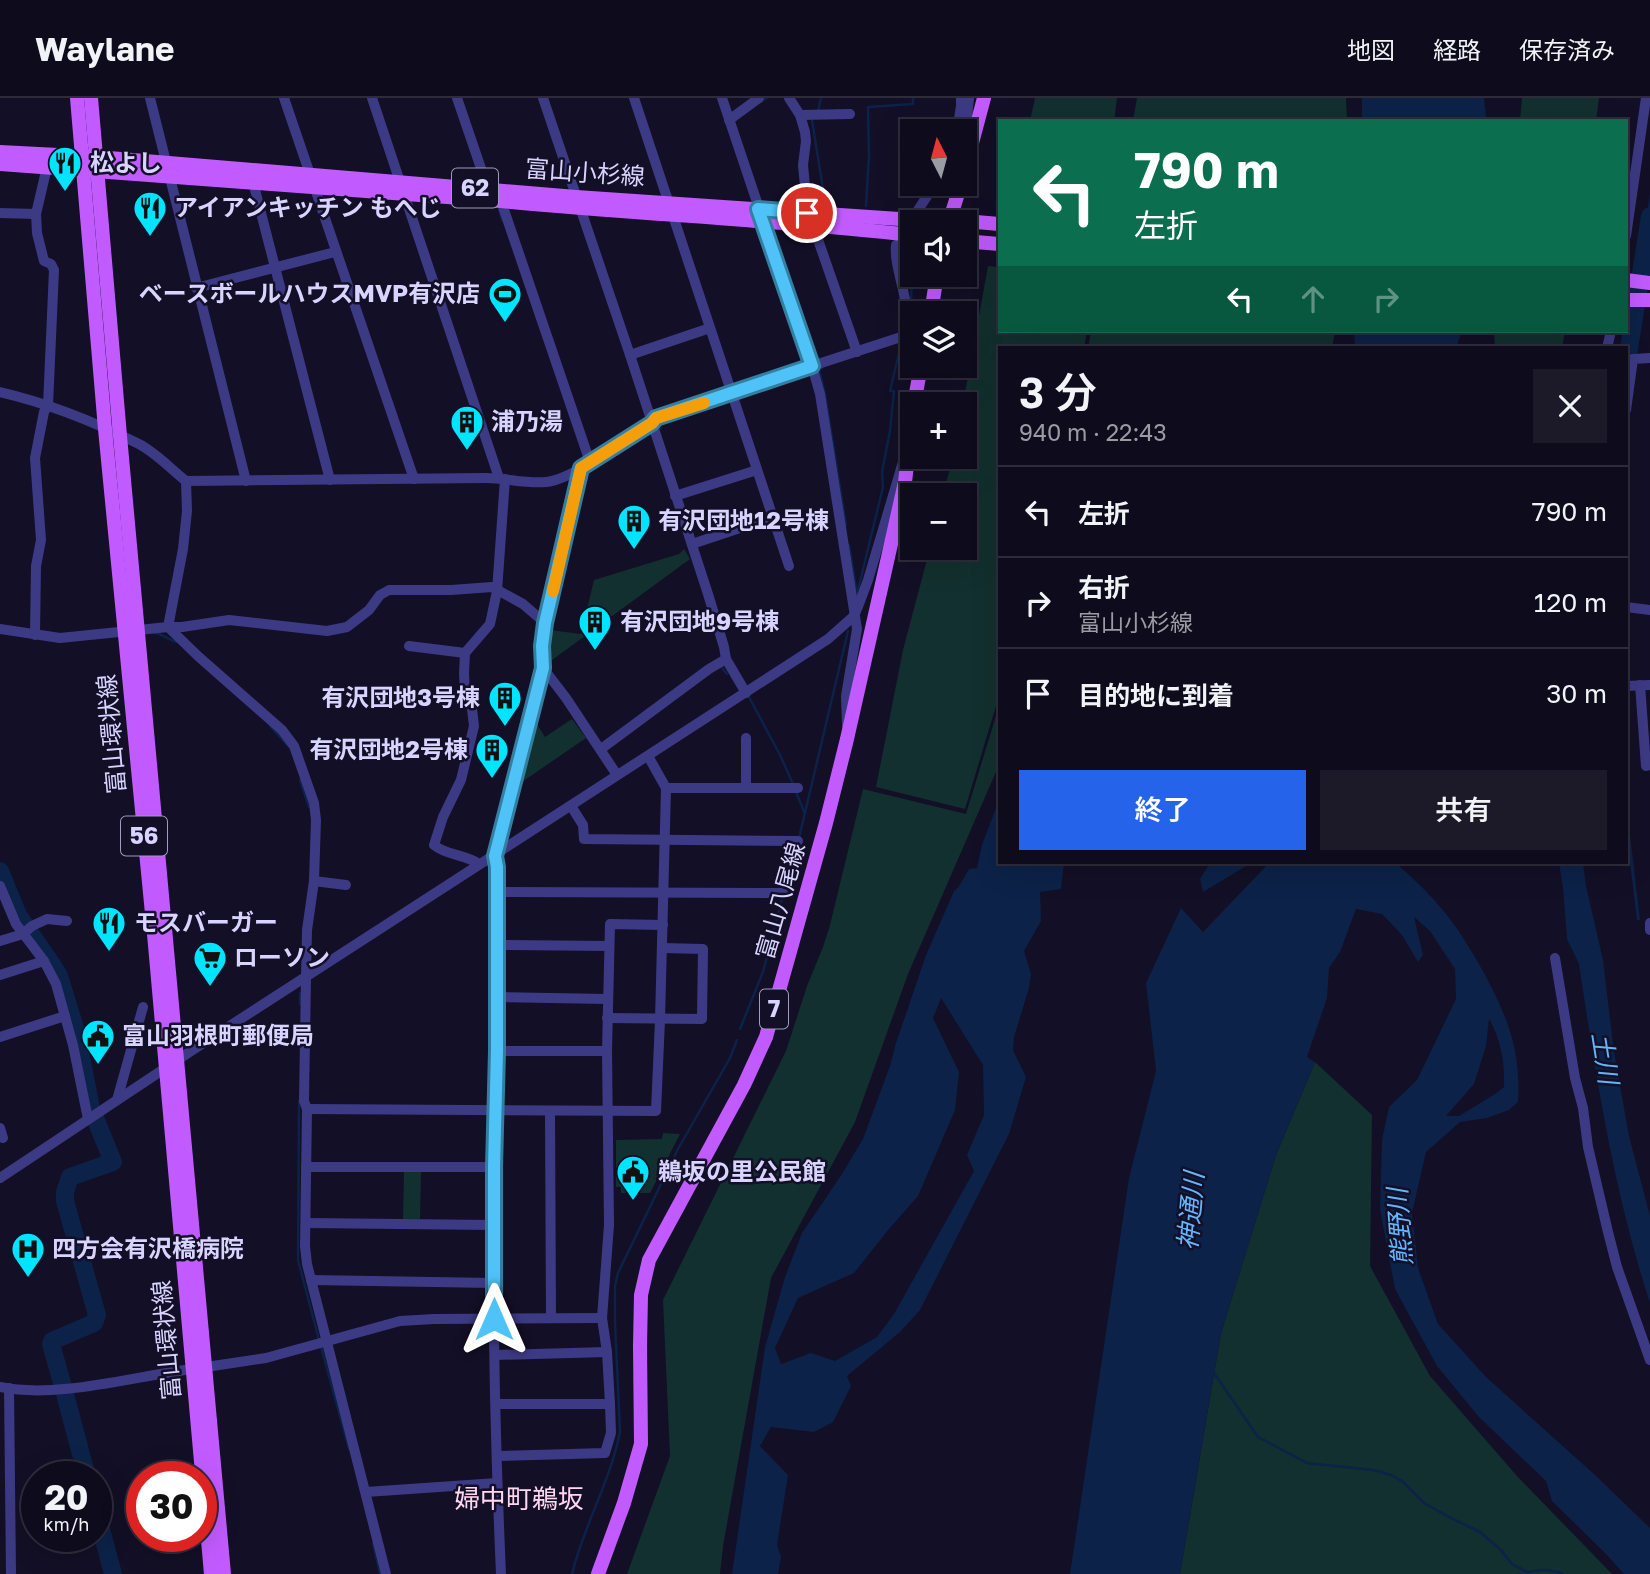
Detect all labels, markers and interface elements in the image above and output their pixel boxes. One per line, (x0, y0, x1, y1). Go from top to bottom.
text: Waylane (35, 29, 174, 68)
text: 地図 (1347, 35, 1395, 64)
text: 経路 (1433, 35, 1481, 64)
text: 保存済み (1519, 35, 1615, 64)
north arrow (900, 119, 976, 196)
map controls (900, 119, 977, 560)
text: 790 m (1134, 140, 1279, 199)
restaurant icon: 松よし (46, 144, 84, 193)
place label: 松よし (90, 147, 162, 176)
icon: left (1019, 147, 1110, 238)
street label: 富山小杉線 (524, 153, 646, 190)
road number: 62 (452, 169, 498, 208)
pin (777, 183, 837, 243)
restaurant icon: アイアンキッチン もへじ (131, 189, 169, 238)
place label: アイアンキッチン もへじ (174, 192, 442, 221)
icon: arrive (788, 194, 826, 232)
text: 左折 (1134, 206, 1198, 244)
button: sound (900, 210, 977, 287)
sports icon: ベースボールハウスMVP有沢店 (486, 275, 524, 324)
place label: ベースボールハウスMVP有沢店 (139, 278, 480, 307)
icon: left (1221, 280, 1259, 318)
icon: ahead (1294, 280, 1332, 318)
icon: right (1367, 280, 1405, 318)
button: layers (900, 301, 977, 378)
text: 3 分 (1019, 367, 1097, 417)
button: close (1533, 369, 1607, 443)
button: + (900, 392, 977, 469)
building icon: 浦乃湯 (448, 403, 486, 452)
place label: 浦乃湯 (491, 406, 563, 435)
text: 940 m · 22:43 (1019, 418, 1167, 446)
button: − (900, 483, 977, 560)
icon: left (1019, 493, 1057, 531)
text: 790 m (1532, 496, 1607, 527)
text: 左折 (1078, 498, 1130, 529)
building icon: 有沢団地12号棟 (615, 502, 653, 551)
place label: 有沢団地12号棟 (658, 505, 829, 534)
text: 右折 (1078, 572, 1130, 603)
icon: right (1019, 584, 1057, 622)
text: 120 m (1534, 587, 1607, 618)
building icon: 有沢団地9号棟 (576, 603, 614, 652)
place label: 有沢団地9号棟 (620, 606, 779, 635)
text: 富山小杉線 (1078, 608, 1193, 636)
street label: 富山環状線 (91, 673, 130, 795)
icon: arrive (1019, 675, 1057, 713)
text: 30 m (1546, 678, 1607, 709)
building icon: 有沢団地3号棟 (486, 679, 524, 728)
text: 目的地に到着 (1078, 680, 1234, 711)
place label: 有沢団地3号棟 (321, 682, 480, 711)
building icon: 有沢団地2号棟 (473, 731, 511, 780)
place label: 有沢団地2号棟 (309, 734, 468, 763)
button: 終了 (1019, 770, 1306, 850)
button: 共有 (1320, 770, 1607, 850)
road number: 56 (121, 816, 167, 856)
street label: 富山八尾線 (749, 839, 810, 962)
restaurant icon: モスバーガー (90, 904, 128, 953)
place label: モスバーガー (134, 907, 278, 936)
supermarket icon: ローソン (191, 939, 229, 988)
place label: ローソン (234, 942, 330, 971)
road number: 7 (760, 989, 788, 1028)
public building icon: 富山羽根町郵便局 (79, 1017, 117, 1066)
place label: 富山羽根町郵便局 (122, 1020, 314, 1049)
water label: 土川 (1586, 1030, 1625, 1089)
public building icon: 鵜坂の里公民館 (614, 1153, 652, 1202)
place label: 鵜坂の里公民館 (658, 1156, 826, 1185)
water label: 神通川 (1172, 1168, 1210, 1251)
water label: 熊野川 (1381, 1184, 1418, 1267)
hospital icon: 四方会有沢橋病院 (9, 1230, 47, 1279)
place label: 四方会有沢橋病院 (52, 1233, 244, 1262)
street label: 富山環状線 (146, 1279, 185, 1401)
position arrow (457, 1282, 531, 1356)
speed limit sign: 30 (126, 1461, 217, 1552)
text: 20 (44, 1476, 89, 1518)
district label: 婦中町鵜坂 (454, 1483, 584, 1514)
text: km/h (44, 1513, 89, 1535)

